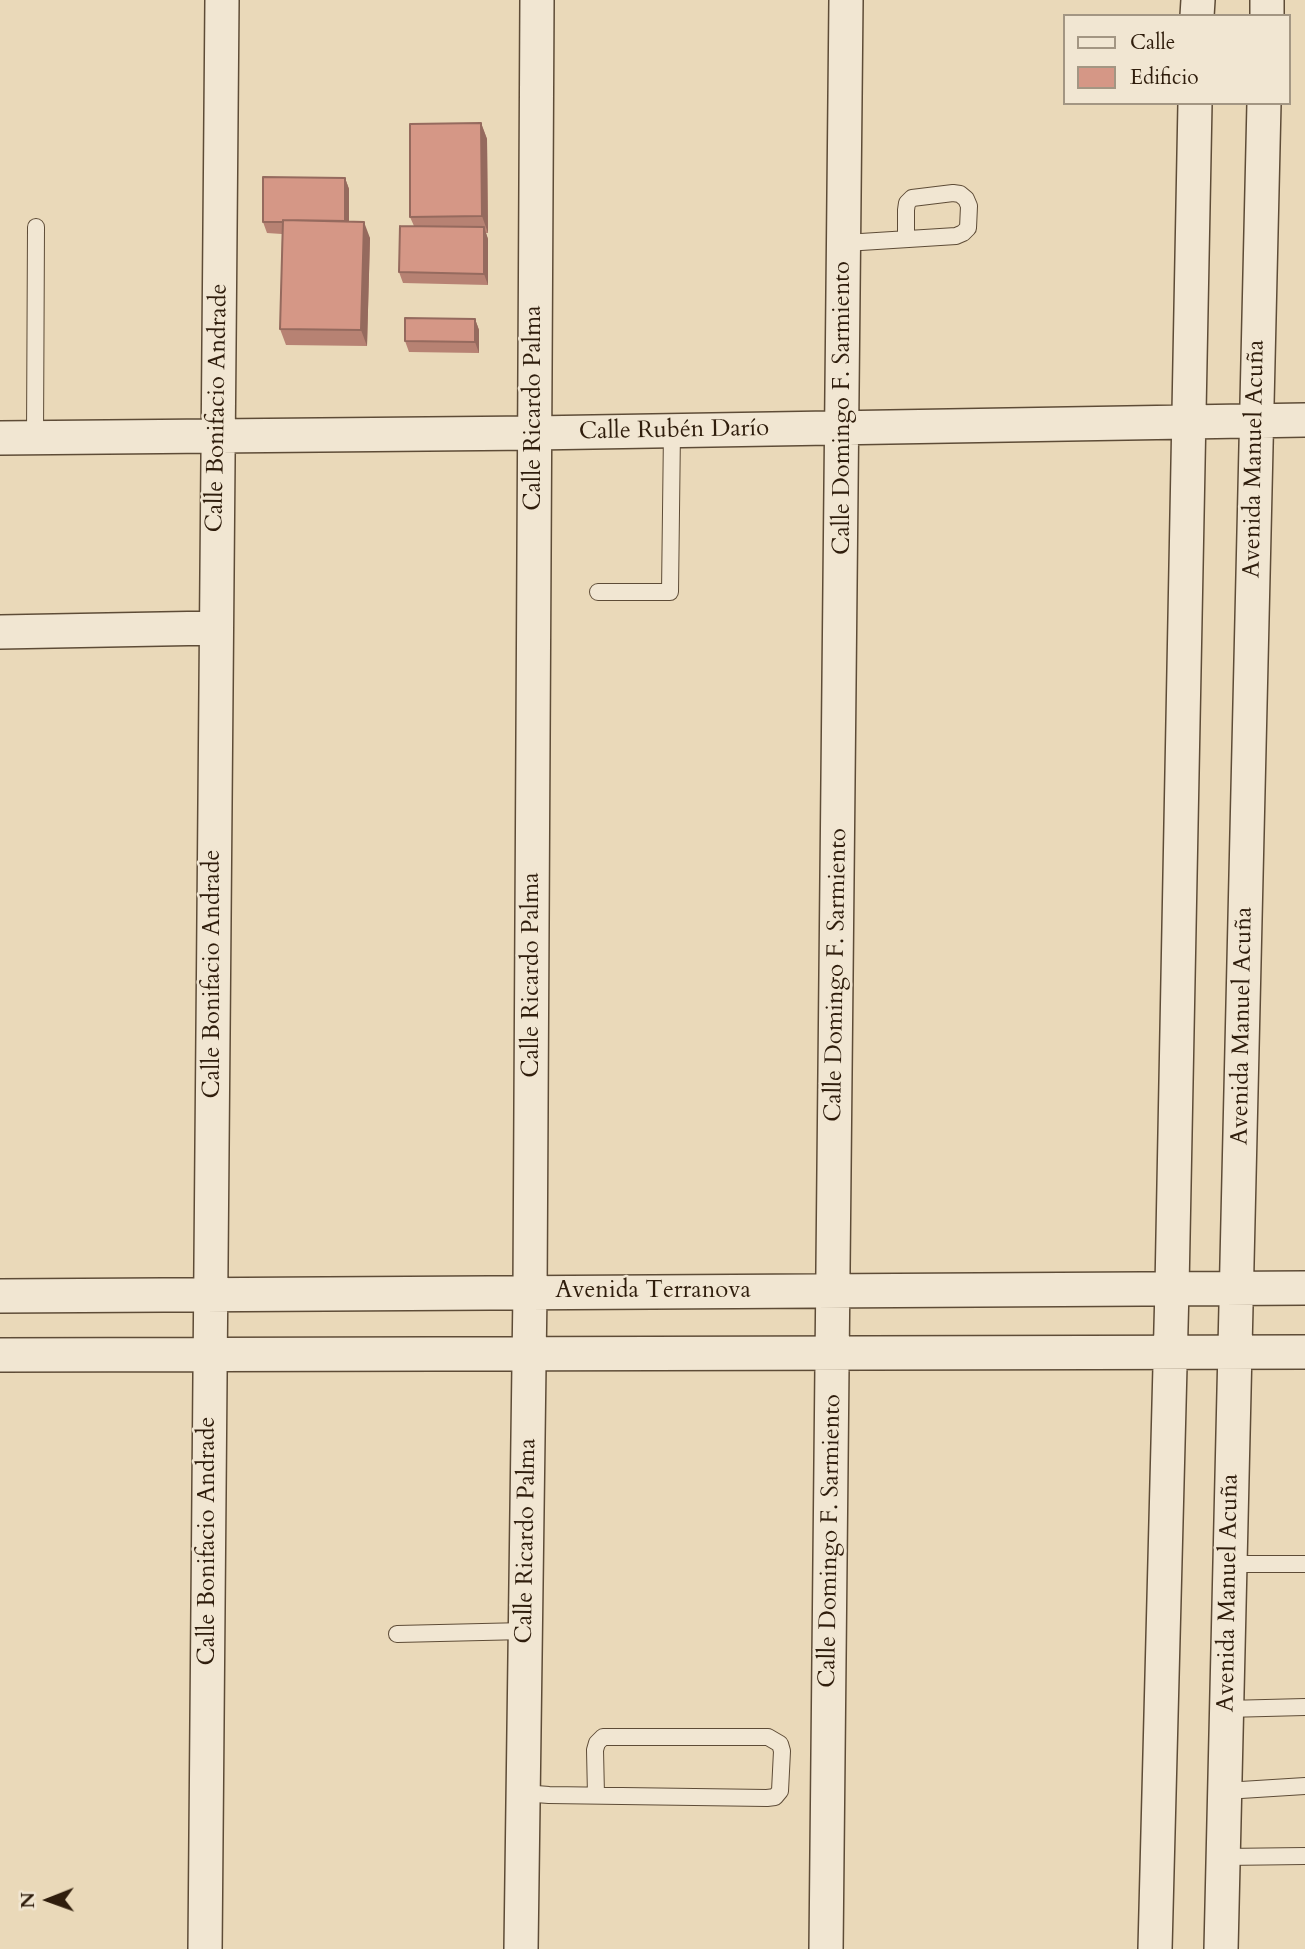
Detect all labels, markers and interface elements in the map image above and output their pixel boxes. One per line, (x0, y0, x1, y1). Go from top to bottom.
legend (1064, 14, 1291, 105)
text: Calle (1130, 28, 1175, 57)
text: Edificio (1130, 63, 1199, 92)
street label: Calle Domingo F. Sarmiento (829, 261, 857, 555)
street label: Calle Bonifacio Andrade (201, 283, 235, 533)
street label: Calle Ricardo Palma (520, 305, 548, 511)
street label: Avenida Manuel Acuña (1239, 339, 1271, 579)
street label: Calle Rubén Darío (579, 415, 769, 447)
street label: Calle Domingo F. Sarmiento (820, 828, 854, 1122)
street label: Calle Bonifacio Andrade (199, 849, 227, 1099)
street label: Calle Ricardo Palma (518, 872, 546, 1078)
street label: Avenida Manuel Acuña (1227, 906, 1259, 1146)
street label: Avenida Terranova (555, 1277, 751, 1305)
street label: Calle Domingo F. Sarmiento (814, 1394, 848, 1688)
street label: Calle Bonifacio Andrade (194, 1416, 222, 1666)
street label: Calle Ricardo Palma (511, 1438, 543, 1644)
street label: Avenida Manuel Acuña (1213, 1473, 1245, 1713)
north arrow (14, 1865, 84, 1935)
text: N (15, 1892, 41, 1909)

